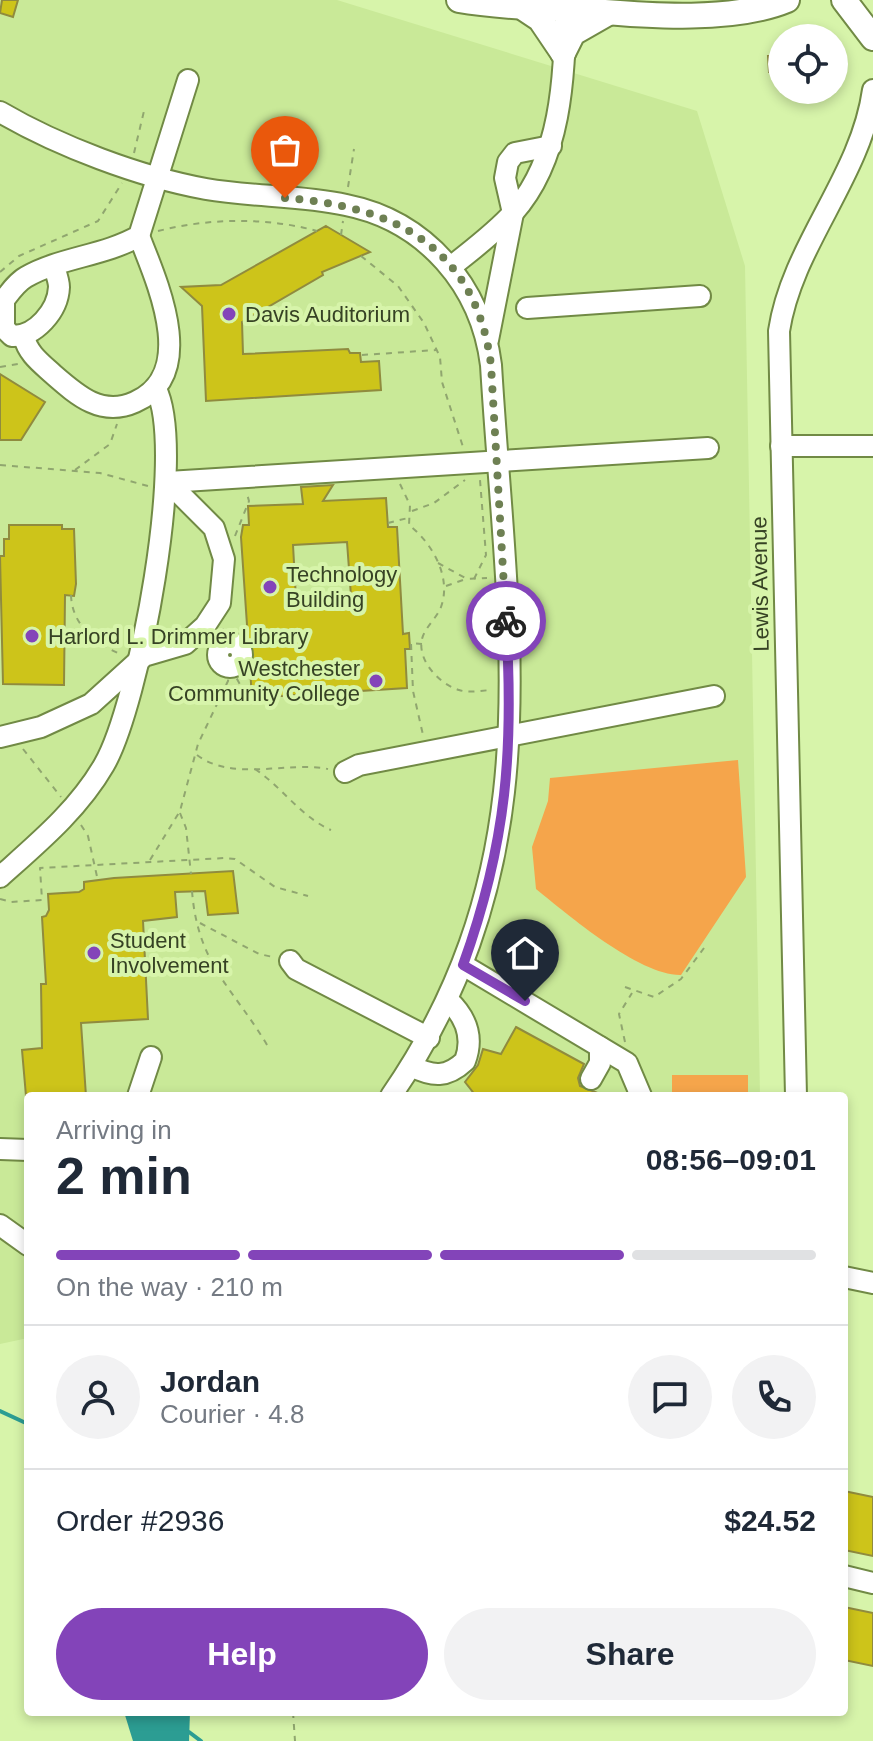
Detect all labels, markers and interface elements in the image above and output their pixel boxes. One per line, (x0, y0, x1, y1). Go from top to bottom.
map controls (768, 24, 848, 104)
button: locate (768, 24, 848, 104)
pin (251, 116, 319, 198)
icon: bag (263, 128, 307, 172)
place label: Davis Auditorium (245, 302, 410, 327)
marker: Davis Auditorium (220, 305, 238, 323)
street label: Lewis Avenue (746, 516, 774, 652)
place label: Technology Building (286, 562, 397, 612)
marker: Technology Building (261, 578, 279, 596)
courier (466, 581, 546, 661)
icon: bike (484, 599, 528, 643)
place label: Harlord L. Drimmer Library (48, 624, 308, 649)
marker: Harlord L. Drimmer Library (23, 627, 41, 645)
place label: Westchester Community College (168, 656, 360, 706)
marker: Westchester Community College (367, 672, 385, 690)
pin (491, 919, 559, 1001)
place label: Student Involvement (110, 928, 229, 978)
icon: home (503, 931, 547, 975)
marker: Student Involvement (85, 944, 103, 962)
text: Arriving in (56, 1115, 172, 1145)
text: 08:56–09:01 (646, 1143, 816, 1176)
text: 2 min (56, 1147, 192, 1205)
text: On the way · 210 m (56, 1272, 283, 1302)
button: person (56, 1355, 140, 1439)
button: chat (628, 1355, 712, 1439)
button: phone (732, 1355, 816, 1439)
text: Jordan (160, 1365, 260, 1398)
text: Courier · 4.8 (160, 1399, 305, 1429)
text: Order #2936 (56, 1504, 224, 1537)
text: $24.52 (724, 1504, 816, 1537)
button: Help (56, 1608, 428, 1700)
button: Share (444, 1608, 816, 1700)

